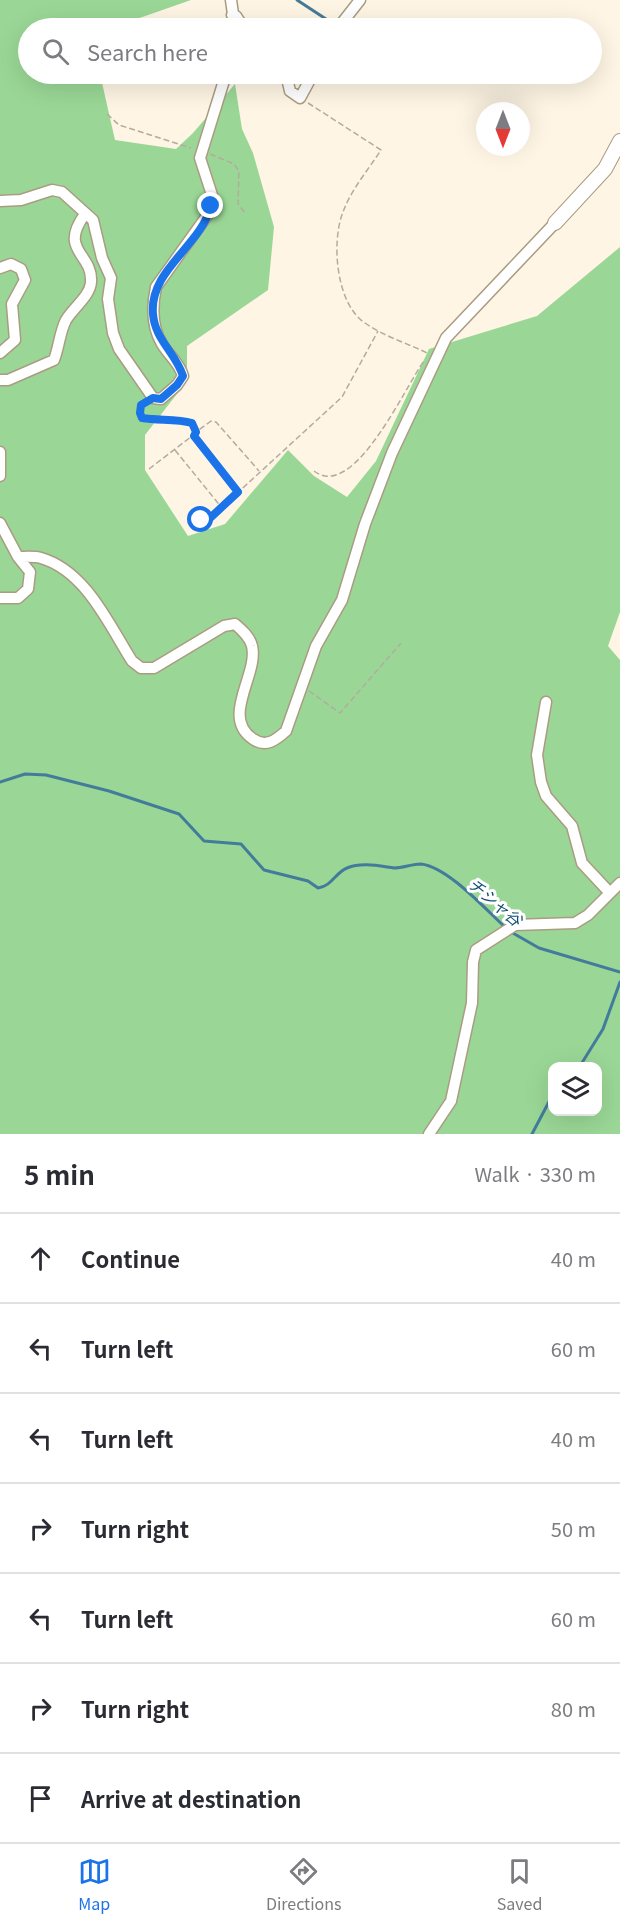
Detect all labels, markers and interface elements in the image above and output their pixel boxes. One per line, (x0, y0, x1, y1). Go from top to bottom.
search box (18, 18, 602, 84)
icon: search (39, 35, 72, 68)
text: Search here (87, 35, 208, 67)
north arrow (476, 102, 530, 156)
route end (197, 192, 223, 218)
route start (187, 506, 213, 532)
water label: チシャ谷 (463, 871, 529, 932)
map controls (548, 1062, 602, 1116)
button: layers (548, 1062, 602, 1116)
text: 5 min (24, 1155, 95, 1192)
text: Walk · 330 m (474, 1159, 596, 1188)
icon: ahead (24, 1242, 57, 1275)
text: Continue (81, 1242, 180, 1274)
text: 40 m (551, 1244, 596, 1273)
icon: left (24, 1332, 57, 1365)
text: Turn left (81, 1332, 173, 1364)
text: 60 m (551, 1334, 596, 1363)
icon: left (24, 1422, 57, 1455)
text: Turn left (81, 1422, 173, 1454)
text: 40 m (551, 1424, 596, 1453)
icon: right (24, 1512, 57, 1545)
text: Turn right (81, 1512, 189, 1544)
text: 50 m (551, 1514, 596, 1543)
icon: left (24, 1602, 57, 1635)
text: Turn left (81, 1602, 173, 1634)
text: 60 m (551, 1604, 596, 1633)
icon: right (24, 1692, 57, 1725)
text: Turn right (81, 1692, 189, 1724)
text: 80 m (551, 1694, 596, 1723)
icon: arrive (24, 1782, 57, 1815)
text: Arrive at destination (81, 1782, 301, 1814)
tab: Map (78, 1855, 111, 1915)
tab: Directions (266, 1855, 342, 1915)
tab: Saved (497, 1855, 542, 1915)

